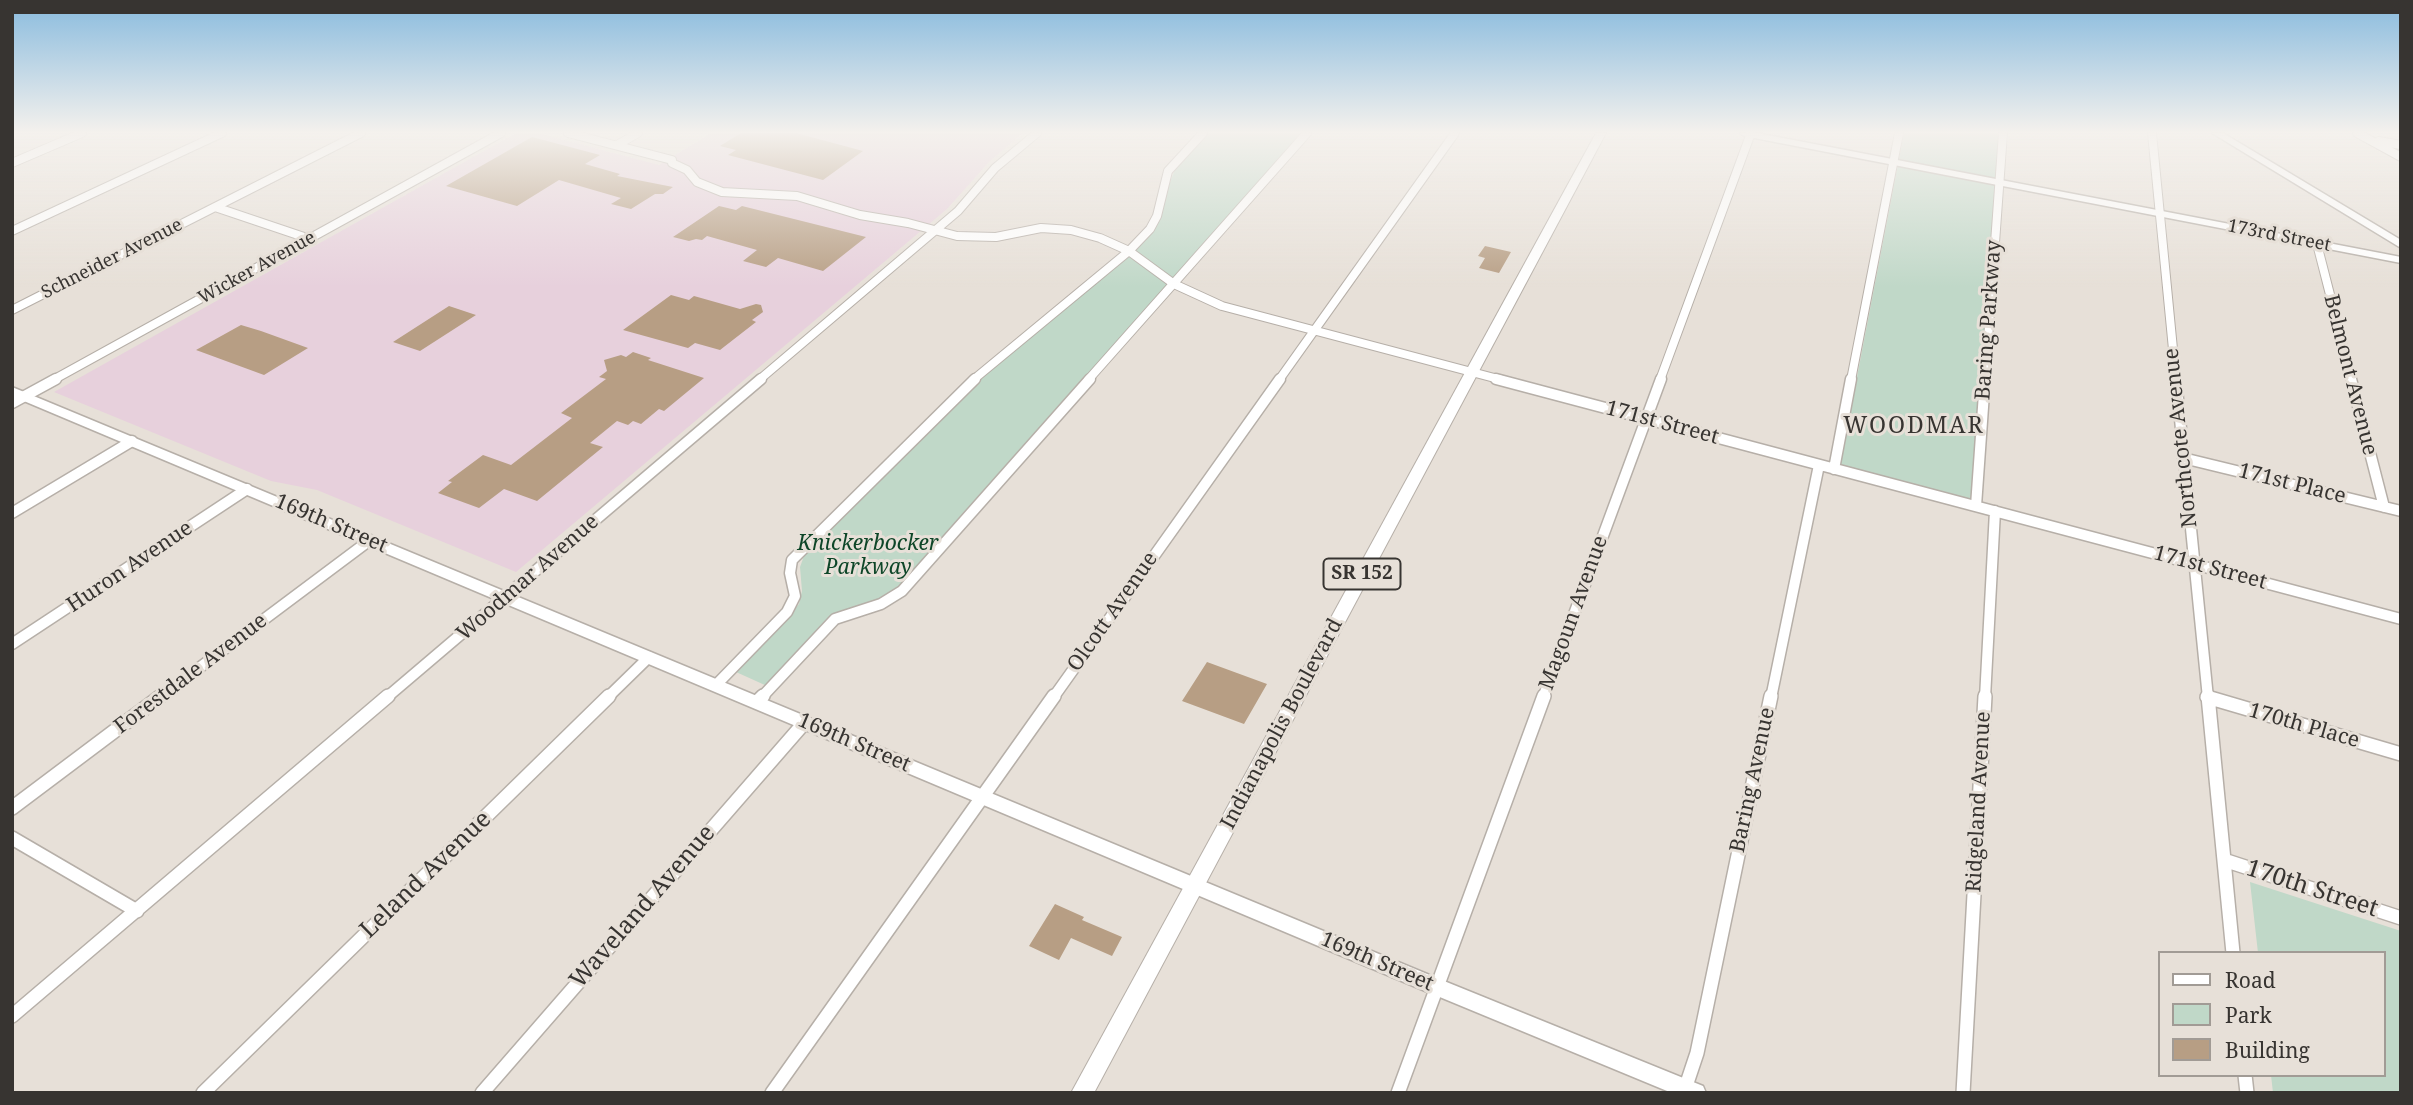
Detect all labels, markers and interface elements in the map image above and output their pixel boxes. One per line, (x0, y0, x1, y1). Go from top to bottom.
street label: Schneider Avenue (38, 214, 186, 304)
street label: 173rd Street (2226, 215, 2332, 257)
street label: Wicker Avenue (195, 227, 319, 309)
street label: Baring Parkway (1971, 239, 2007, 401)
street label: Belmont Avenue (2318, 292, 2382, 458)
street label: Northcote Avenue (2159, 347, 2203, 529)
street label: 171st Street (1603, 396, 1721, 450)
district label: WOODMAR (1844, 412, 1984, 440)
street label: 171st Place (2236, 458, 2348, 510)
street label: 169th Street (271, 489, 391, 559)
street label: Woodmar Avenue (452, 509, 604, 647)
street label: Huron Avenue (62, 516, 198, 618)
park label: Knickerbocker Parkway (797, 531, 939, 581)
street label: Magoun Avenue (1534, 532, 1614, 694)
street label: 171st Street (2151, 541, 2269, 595)
street label: Olcott Avenue (1063, 547, 1163, 677)
road number: SR 152 (1324, 558, 1400, 590)
street label: Forestdale Avenue (110, 608, 272, 740)
street label: Indianapolis Boulevard (1216, 614, 1348, 834)
street label: 170th Place (2246, 698, 2362, 754)
street label: Baring Avenue (1725, 705, 1781, 855)
street label: 169th Street (794, 708, 914, 778)
street label: Ridgeland Avenue (1962, 711, 1996, 893)
street label: Leland Avenue (355, 805, 497, 945)
street label: Waveland Avenue (564, 819, 722, 995)
street label: 170th Street (2242, 854, 2382, 924)
street label: 169th Street (1317, 927, 1437, 997)
legend (2158, 951, 2385, 1077)
text: Road (2225, 966, 2276, 994)
text: Park (2225, 1001, 2272, 1029)
text: Building (2225, 1036, 2310, 1064)

